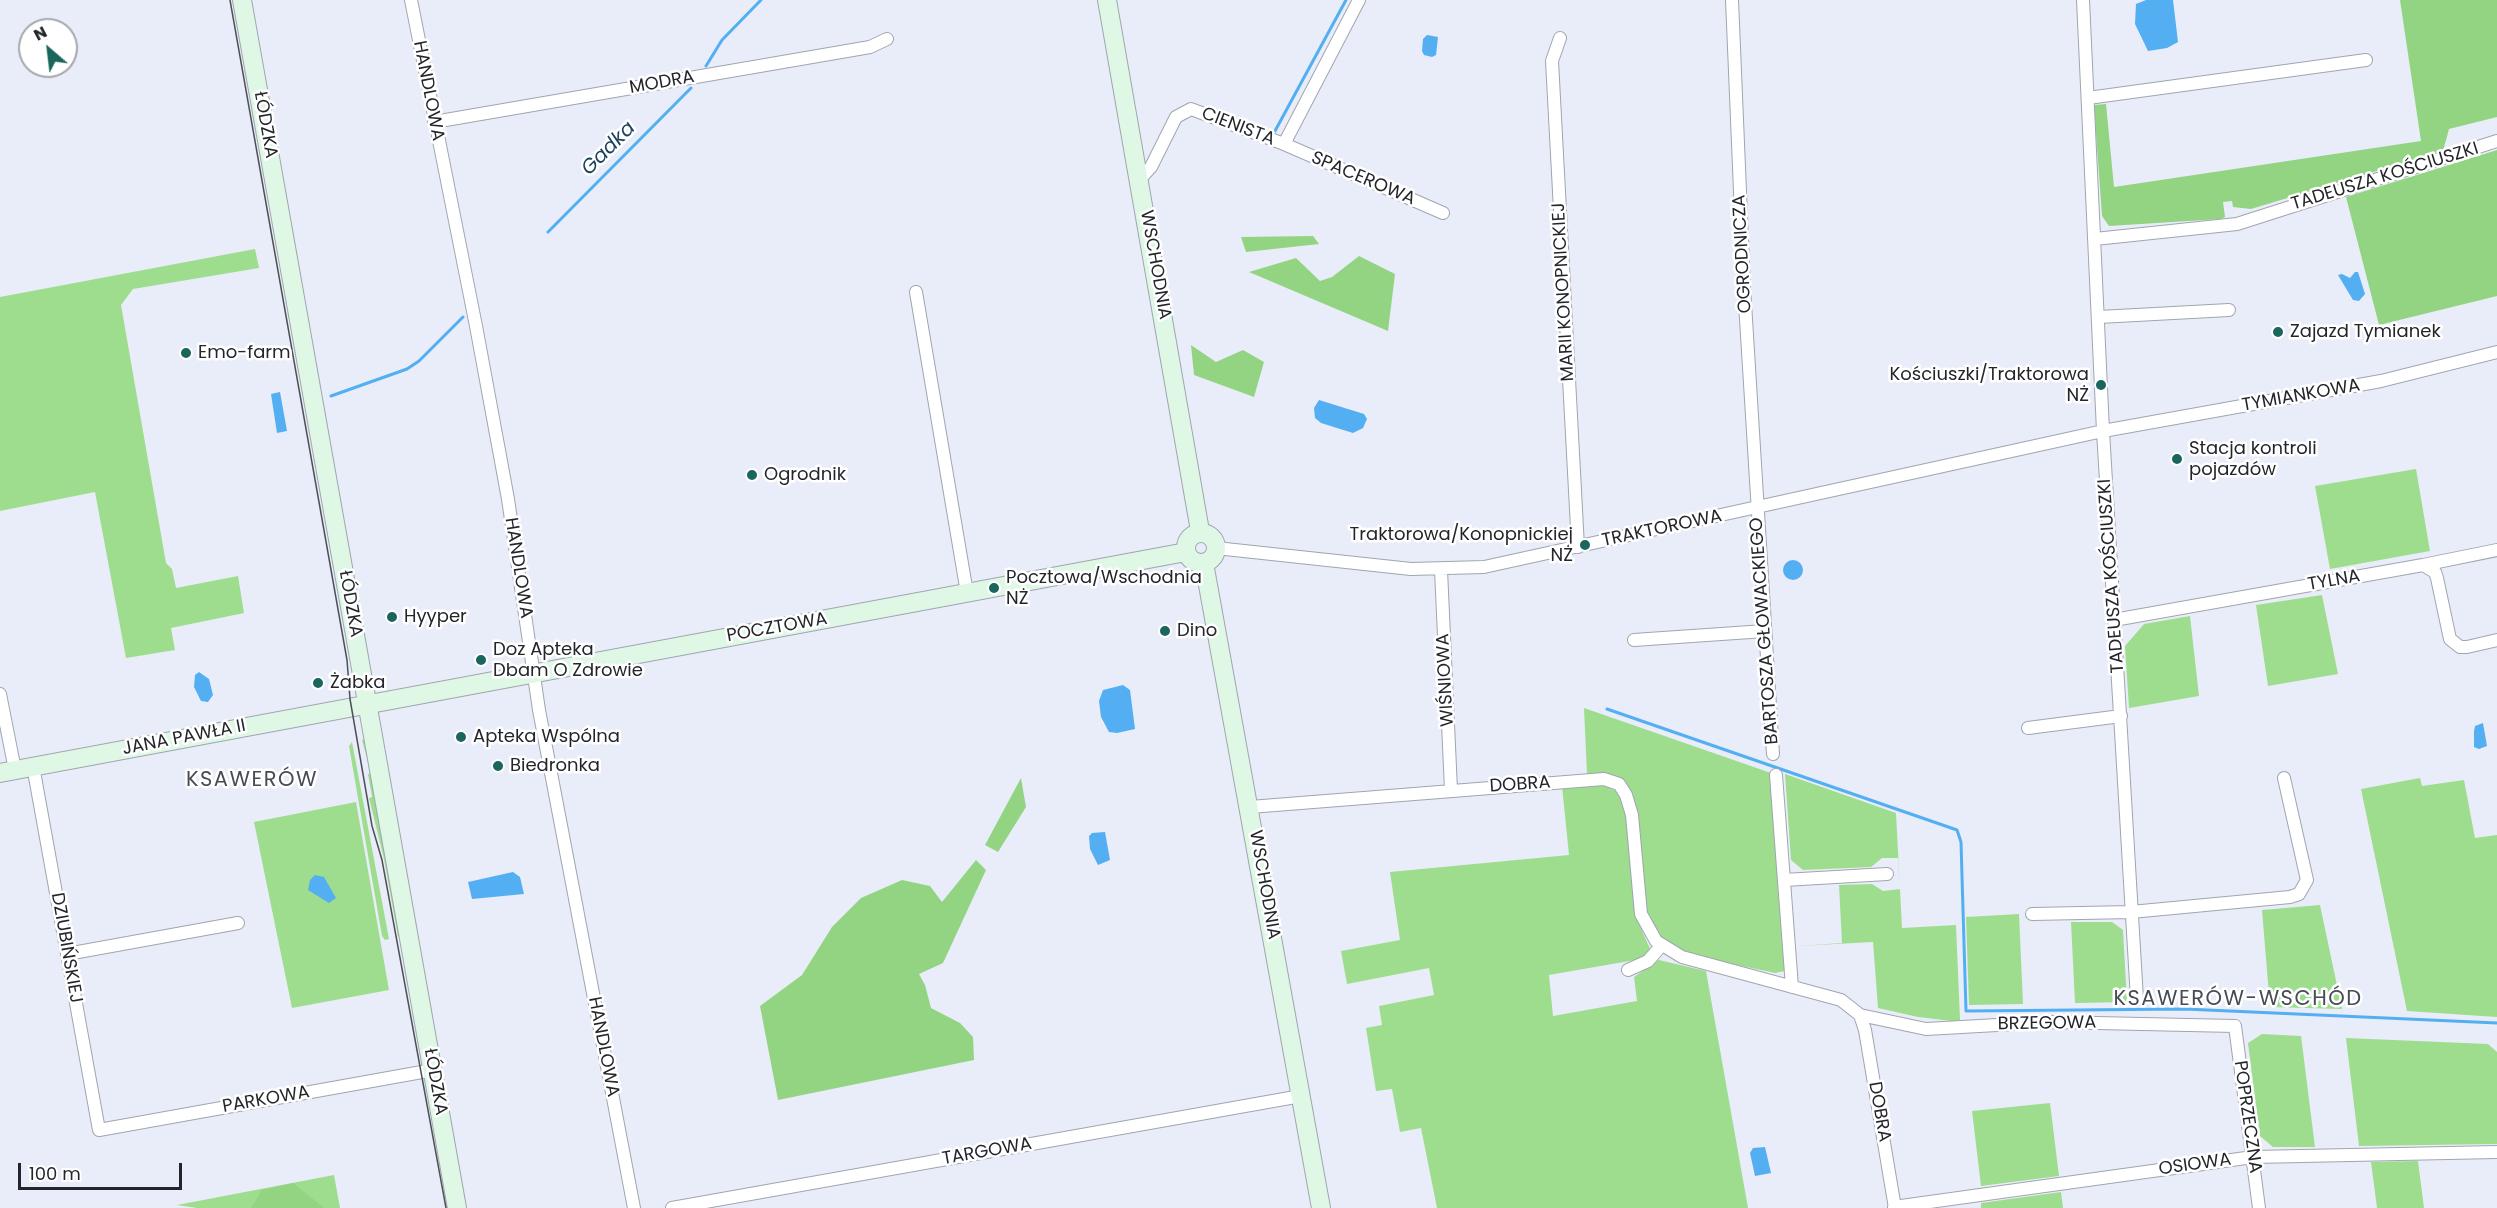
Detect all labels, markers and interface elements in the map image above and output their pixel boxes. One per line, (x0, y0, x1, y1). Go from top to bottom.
north arrow (18, 18, 78, 78)
text: N (30, 20, 51, 46)
street label: HANDLOWA (408, 39, 448, 143)
street label: MODRA (628, 67, 696, 99)
street label: ŁÓDZKA (249, 90, 281, 160)
street label: CIENISTA (1198, 103, 1278, 151)
water label: Gadka (577, 117, 641, 181)
street label: TADEUSZA KOŚCIUSZKI (2289, 138, 2481, 216)
street label: SPACEROWA (1308, 147, 1418, 211)
street label: OGRODNICZA (1729, 194, 1757, 314)
street label: MARII KONOPNICKIEJ (1549, 202, 1579, 382)
street label: WSCHODNIA (1135, 209, 1175, 321)
place label: Zajazd Tymianek (2290, 321, 2441, 343)
marker: Zajazd Tymianek (2271, 325, 2285, 339)
place label: Emo-farm (198, 342, 291, 364)
marker: Emo-farm (179, 346, 193, 360)
place label: Kościuszki/Traktorowa NŻ (1889, 364, 2089, 406)
street label: TYMIANKOWA (2240, 375, 2362, 417)
marker: Kościuszki/Traktorowa NŻ (2094, 378, 2108, 392)
place label: Stacja kontroli pojazdów (2189, 438, 2317, 480)
marker: Stacja kontroli pojazdów (2170, 452, 2184, 466)
place label: Ogrodnik (764, 464, 846, 486)
marker: Ogrodnik (745, 468, 759, 482)
street label: TADEUSZA KOŚCIUSZKI (2094, 478, 2130, 674)
street label: TRAKTOROWA (1600, 506, 1724, 552)
street label: HANDLOWA (499, 516, 537, 620)
street label: BARTOSZA GŁOWACKIEGO (1746, 517, 1784, 745)
place label: Traktorowa/Konopnickiej NŻ (1350, 524, 1573, 566)
marker: Traktorowa/Konopnickiej NŻ (1578, 538, 1592, 552)
street label: TYLNA (2306, 566, 2362, 596)
place label: Pocztowa/Wschodnia NŻ (1006, 567, 1202, 610)
street label: ŁÓDZKA (334, 569, 366, 639)
marker: Pocztowa/Wschodnia NŻ (987, 581, 1001, 595)
place label: Hyyper (404, 606, 467, 628)
street label: POCZTOWA (725, 609, 829, 647)
marker: Hyyper (385, 610, 399, 624)
place label: Dino (1177, 620, 1217, 642)
marker: Dino (1158, 624, 1172, 638)
street label: WIŚNIOWA (1433, 633, 1459, 727)
place label: Doz Apteka Dbam O Zdrowie (493, 639, 643, 682)
marker: Doz Apteka Dbam O Zdrowie (474, 653, 488, 667)
place label: Żabka (330, 672, 386, 694)
marker: Żabka (311, 676, 325, 690)
street label: JANA PAWŁA II (121, 715, 247, 761)
place label: Apteka Wspólna (473, 726, 620, 748)
marker: Apteka Wspólna (454, 730, 468, 744)
place label: Biedronka (510, 755, 600, 777)
marker: Biedronka (491, 759, 505, 773)
district label: KSAWERÓW (186, 768, 318, 794)
street label: DOBRA (1489, 772, 1551, 798)
street label: WSCHODNIA (1244, 829, 1284, 941)
street label: DZIUBIŃSKIEJ (46, 891, 86, 1005)
district label: KSAWERÓW-WSCHÓD (2113, 987, 2363, 1013)
street label: HANDLOWA (583, 995, 623, 1099)
street label: BRZEGOWA (1997, 1012, 2097, 1036)
street label: ŁÓDZKA (419, 1047, 451, 1117)
street label: POPRZECZNA (2228, 1059, 2266, 1175)
street label: DOBRA (1863, 1080, 1895, 1144)
street label: PARKOWA (221, 1082, 311, 1118)
street label: TARGOWA (940, 1133, 1034, 1171)
street label: OSIOWA (2157, 1149, 2233, 1181)
scale bar (21, 1151, 184, 1189)
text: 100 m (29, 1161, 81, 1186)

